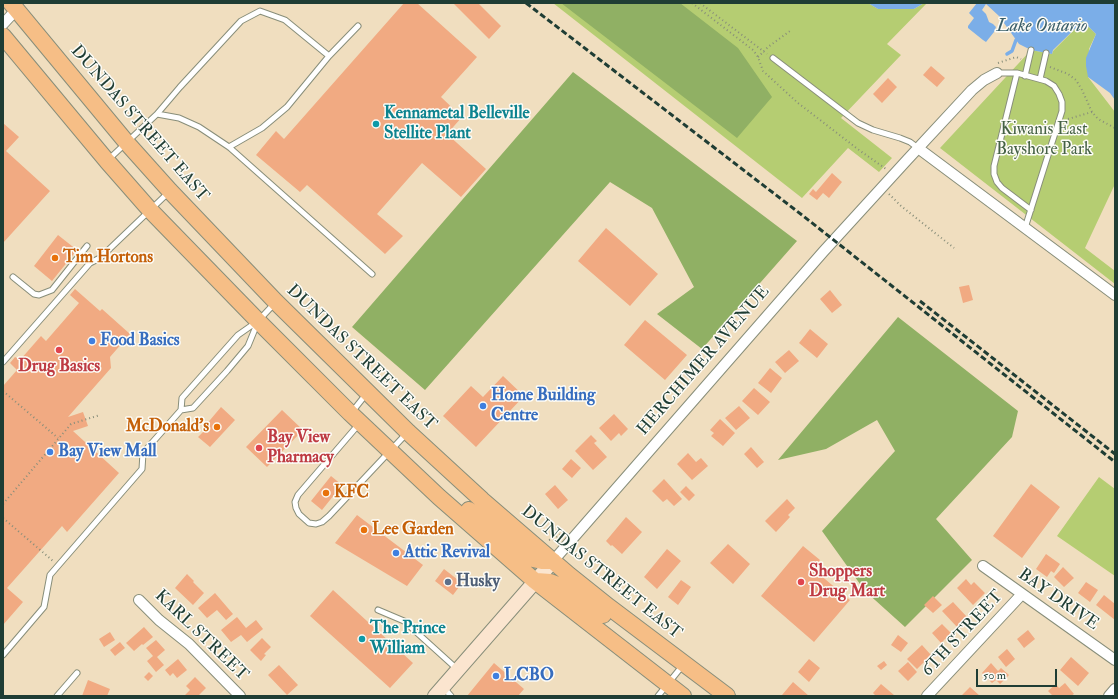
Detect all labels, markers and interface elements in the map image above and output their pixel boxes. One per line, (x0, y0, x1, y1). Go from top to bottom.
water label: Lake Ontario (996, 16, 1088, 38)
street label: DUNDAS STREET EAST (65, 42, 213, 206)
place label: Kennametal Belleville Stellite Plant (384, 104, 530, 144)
marker: Kennametal Belleville Stellite Plant (371, 119, 381, 129)
park label: Kiwanis East Bayshore Park (996, 120, 1092, 160)
place label: Tim Hortons (63, 248, 153, 268)
marker: Tim Hortons (50, 253, 60, 263)
street label: DUNDAS STREET EAST (282, 281, 440, 435)
street label: HERCHIMER AVENUE (634, 282, 774, 440)
place label: Food Basics (100, 331, 180, 351)
marker: Food Basics (87, 336, 97, 346)
marker: Drug Basics (54, 345, 64, 355)
place label: Drug Basics (18, 357, 100, 377)
place label: Home Building Centre (491, 386, 595, 426)
marker: Home Building Centre (478, 401, 488, 411)
place label: McDonald's (126, 417, 209, 437)
marker: McDonald's (212, 422, 222, 432)
place label: Bay View Pharmacy (267, 428, 334, 468)
place label: Bay View Mall (58, 442, 157, 462)
marker: Bay View Pharmacy (254, 443, 264, 453)
marker: Bay View Mall (45, 447, 55, 457)
place label: KFC (334, 483, 369, 503)
marker: KFC (321, 488, 331, 498)
street label: DUNDAS STREET EAST (517, 502, 685, 644)
place label: Lee Garden (372, 520, 454, 540)
marker: Lee Garden (359, 525, 369, 535)
place label: Attic Revival (404, 543, 490, 563)
marker: Attic Revival (391, 548, 401, 558)
place label: Shoppers Drug Mart (809, 562, 885, 602)
street label: BAY DRIVE (1014, 565, 1102, 635)
place label: Husky (456, 572, 500, 592)
marker: Husky (443, 577, 453, 587)
marker: Shoppers Drug Mart (796, 577, 806, 587)
street label: KARL STREET (150, 586, 252, 686)
street label: 6TH STREET (918, 587, 1008, 681)
place label: The Prince William (370, 619, 446, 659)
marker: The Prince William (357, 634, 367, 644)
scale bar (978, 661, 1059, 687)
place label: LCBO (504, 666, 554, 686)
text: 50 m (983, 668, 1006, 683)
marker: LCBO (491, 671, 501, 681)

